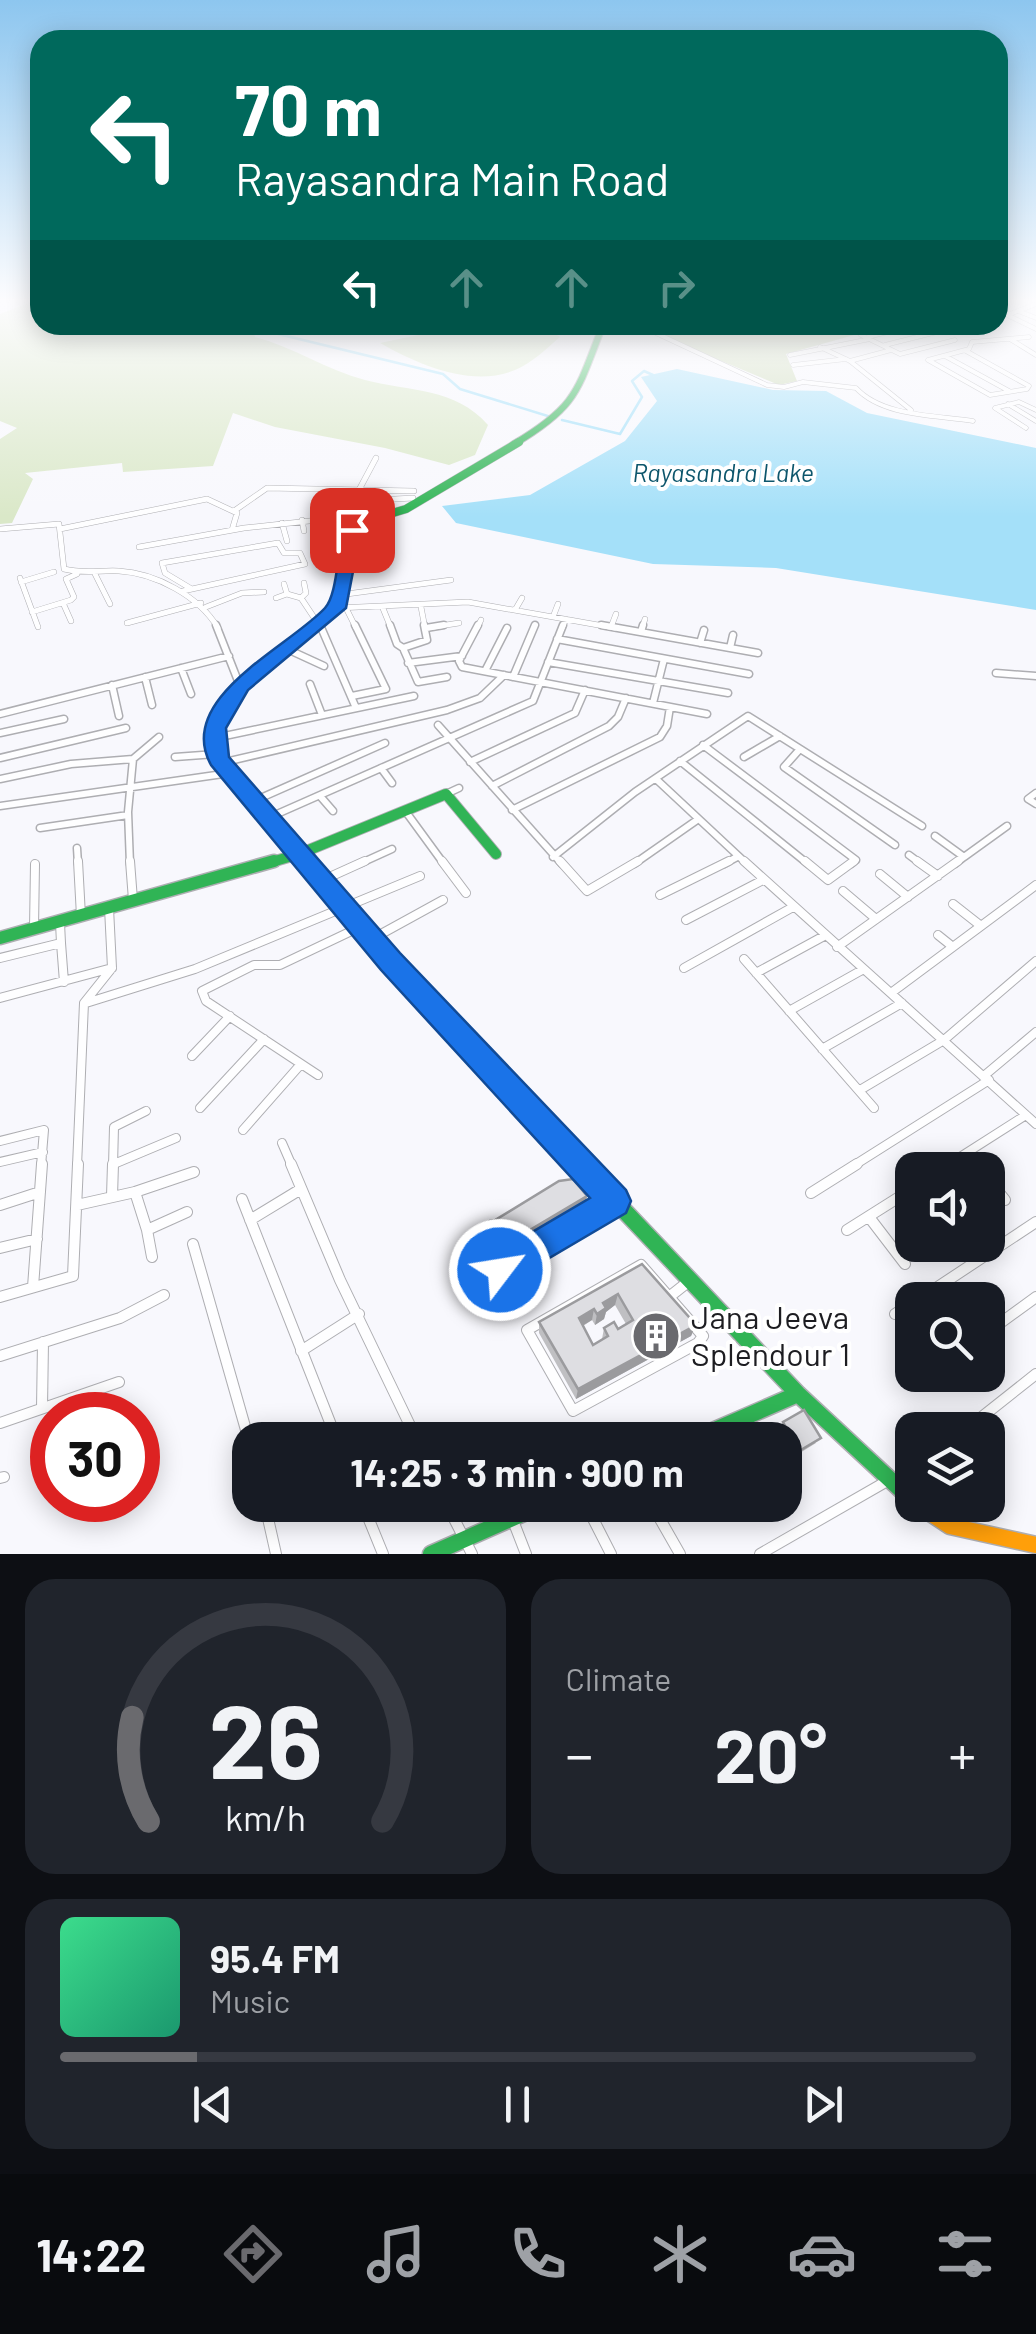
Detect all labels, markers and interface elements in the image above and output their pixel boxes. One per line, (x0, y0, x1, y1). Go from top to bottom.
text: 70 m (235, 66, 382, 150)
icon: left (70, 70, 200, 200)
text: Rayasandra Main Road (235, 151, 669, 205)
icon: left (334, 260, 389, 315)
icon: ahead (439, 260, 494, 315)
icon: ahead (544, 260, 599, 315)
icon: right (649, 260, 704, 315)
water label: Rayasandra Lake (632, 457, 814, 487)
pin (310, 488, 395, 573)
icon: arrive (325, 503, 380, 558)
map controls (895, 1152, 1005, 1522)
button: sound (895, 1152, 1005, 1262)
position arrow (448, 1218, 552, 1322)
button: search (895, 1282, 1005, 1392)
place label: Jana Jeeva Splendour 1 (691, 1297, 850, 1372)
building icon: Jana Jeeva Splendour 1 (630, 1310, 682, 1362)
speed limit sign: 30 (30, 1392, 160, 1522)
button: layers (895, 1412, 1005, 1522)
text: 14:25 · 3 min · 900 m (350, 1449, 684, 1495)
text: Climate (566, 1659, 671, 1697)
text: 26 (208, 1675, 322, 1800)
text: 20° (714, 1708, 827, 1798)
text: − (566, 1720, 593, 1786)
text: + (948, 1720, 976, 1786)
text: km/h (225, 1795, 306, 1838)
text: 95.4 FM (210, 1935, 340, 1981)
text: Music (210, 1981, 290, 2019)
icon: previous (185, 2077, 240, 2132)
icon: pause (490, 2077, 545, 2132)
icon: next (796, 2077, 851, 2132)
icon: directions (218, 2219, 288, 2289)
icon: music (361, 2219, 431, 2289)
icon: phone (503, 2219, 573, 2289)
icon: climate (645, 2219, 715, 2289)
icon: car (787, 2219, 857, 2289)
icon: filters (930, 2219, 1000, 2289)
text: 14:22 (36, 2227, 146, 2281)

